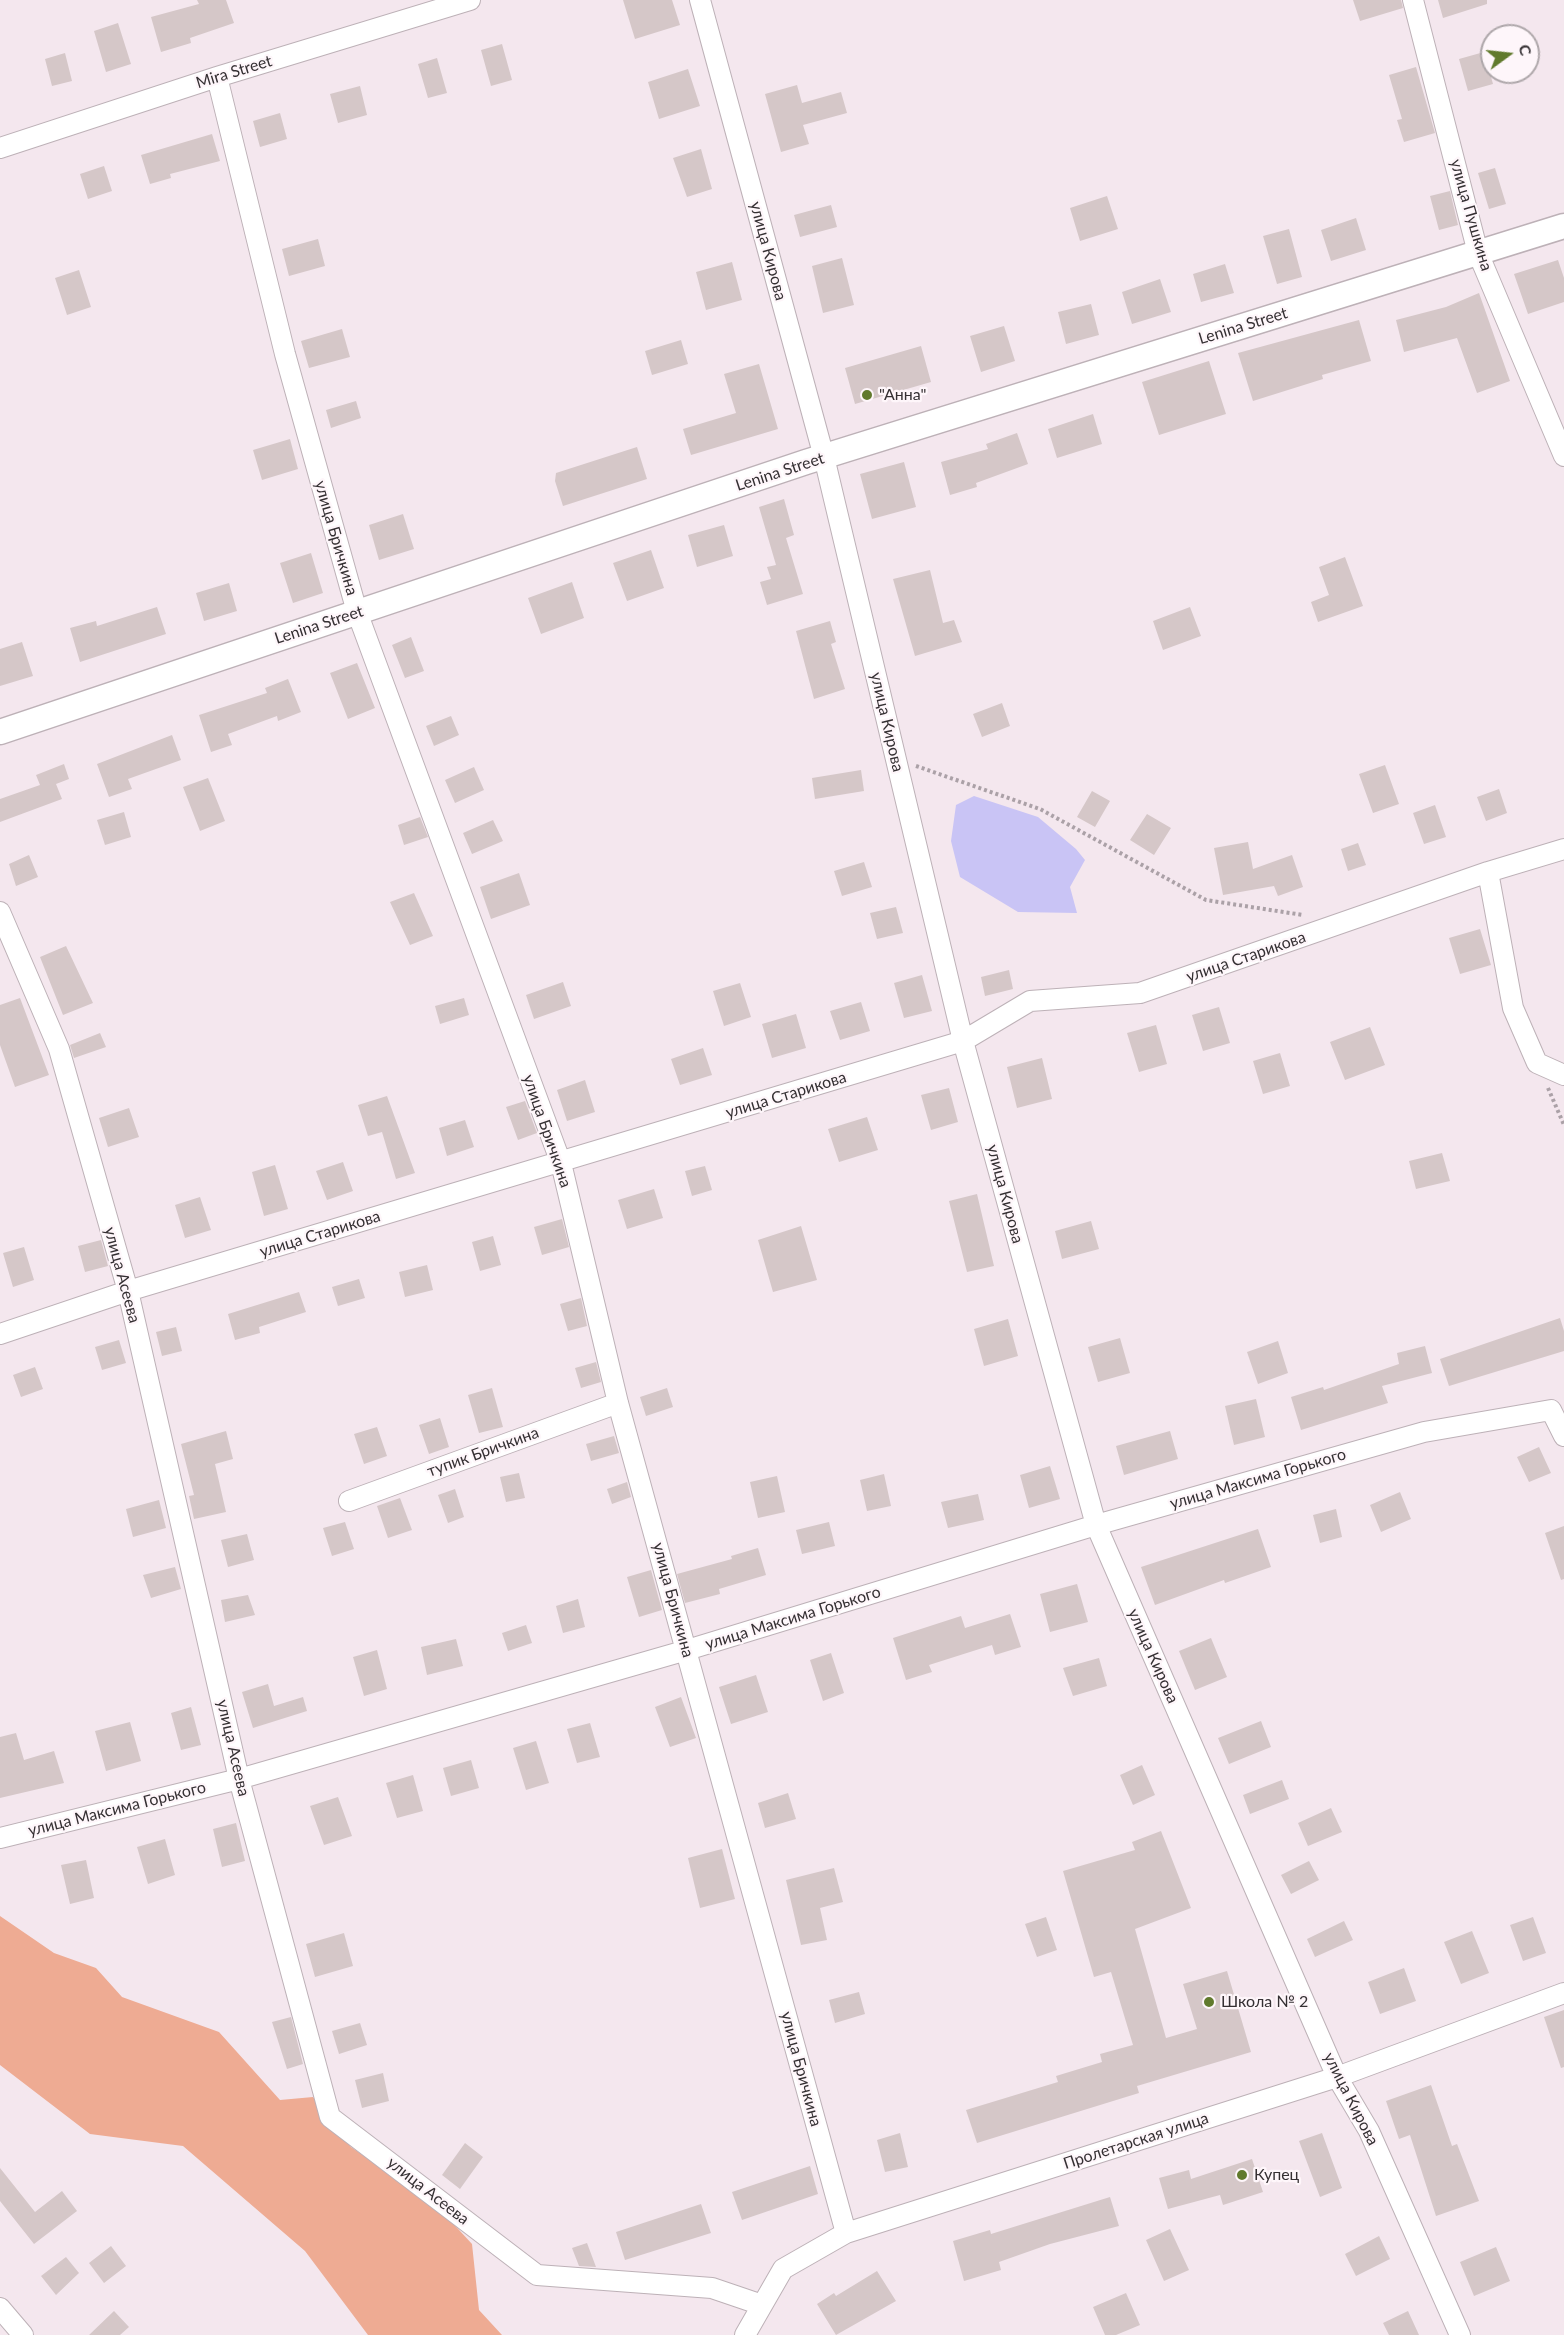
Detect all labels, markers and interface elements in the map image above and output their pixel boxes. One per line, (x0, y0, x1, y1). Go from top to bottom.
north arrow (1480, 24, 1540, 84)
text: С (1515, 42, 1536, 57)
street label: Mira Street (194, 51, 274, 93)
street label: улица Пушкина (1446, 157, 1496, 273)
street label: улица Кирова (746, 199, 790, 303)
street label: Lenina Street (1196, 303, 1290, 349)
place label: "Анна" (879, 385, 927, 405)
marker: "Анна" (860, 388, 874, 402)
street label: Lenina Street (733, 449, 827, 495)
street label: улица Бричкина (310, 478, 362, 598)
street label: Lenina Street (272, 602, 366, 648)
street label: улица Кирова (866, 670, 908, 774)
street label: улица Старикова (1184, 928, 1308, 986)
street label: улица Старикова (723, 1068, 849, 1122)
street label: улица Бричкина (519, 1072, 575, 1190)
street label: улица Кирова (983, 1142, 1027, 1246)
street label: улица Старикова (257, 1207, 383, 1261)
street label: улица Асеева (100, 1225, 144, 1325)
street label: тупик Бричкина (424, 1423, 542, 1481)
street label: улица Максима Горького (1168, 1445, 1348, 1513)
street label: улица Бричкина (648, 1540, 698, 1660)
street label: улица Максима Горького (703, 1582, 883, 1654)
street label: улица Кирова (1124, 1606, 1182, 1706)
street label: улица Асеева (213, 1698, 253, 1798)
street label: улица Максима Горького (26, 1778, 208, 1840)
place label: Школа № 2 (1221, 1992, 1308, 2012)
marker: Школа № 2 (1202, 1995, 1216, 2009)
street label: улица Бричкина (776, 2009, 826, 2129)
street label: улица Кирова (1319, 2049, 1383, 2149)
street label: Пролетарская улица (1061, 2108, 1211, 2174)
street label: улица Асеева (383, 2153, 473, 2229)
place label: Купец (1254, 2165, 1299, 2185)
marker: Купец (1235, 2168, 1249, 2182)

